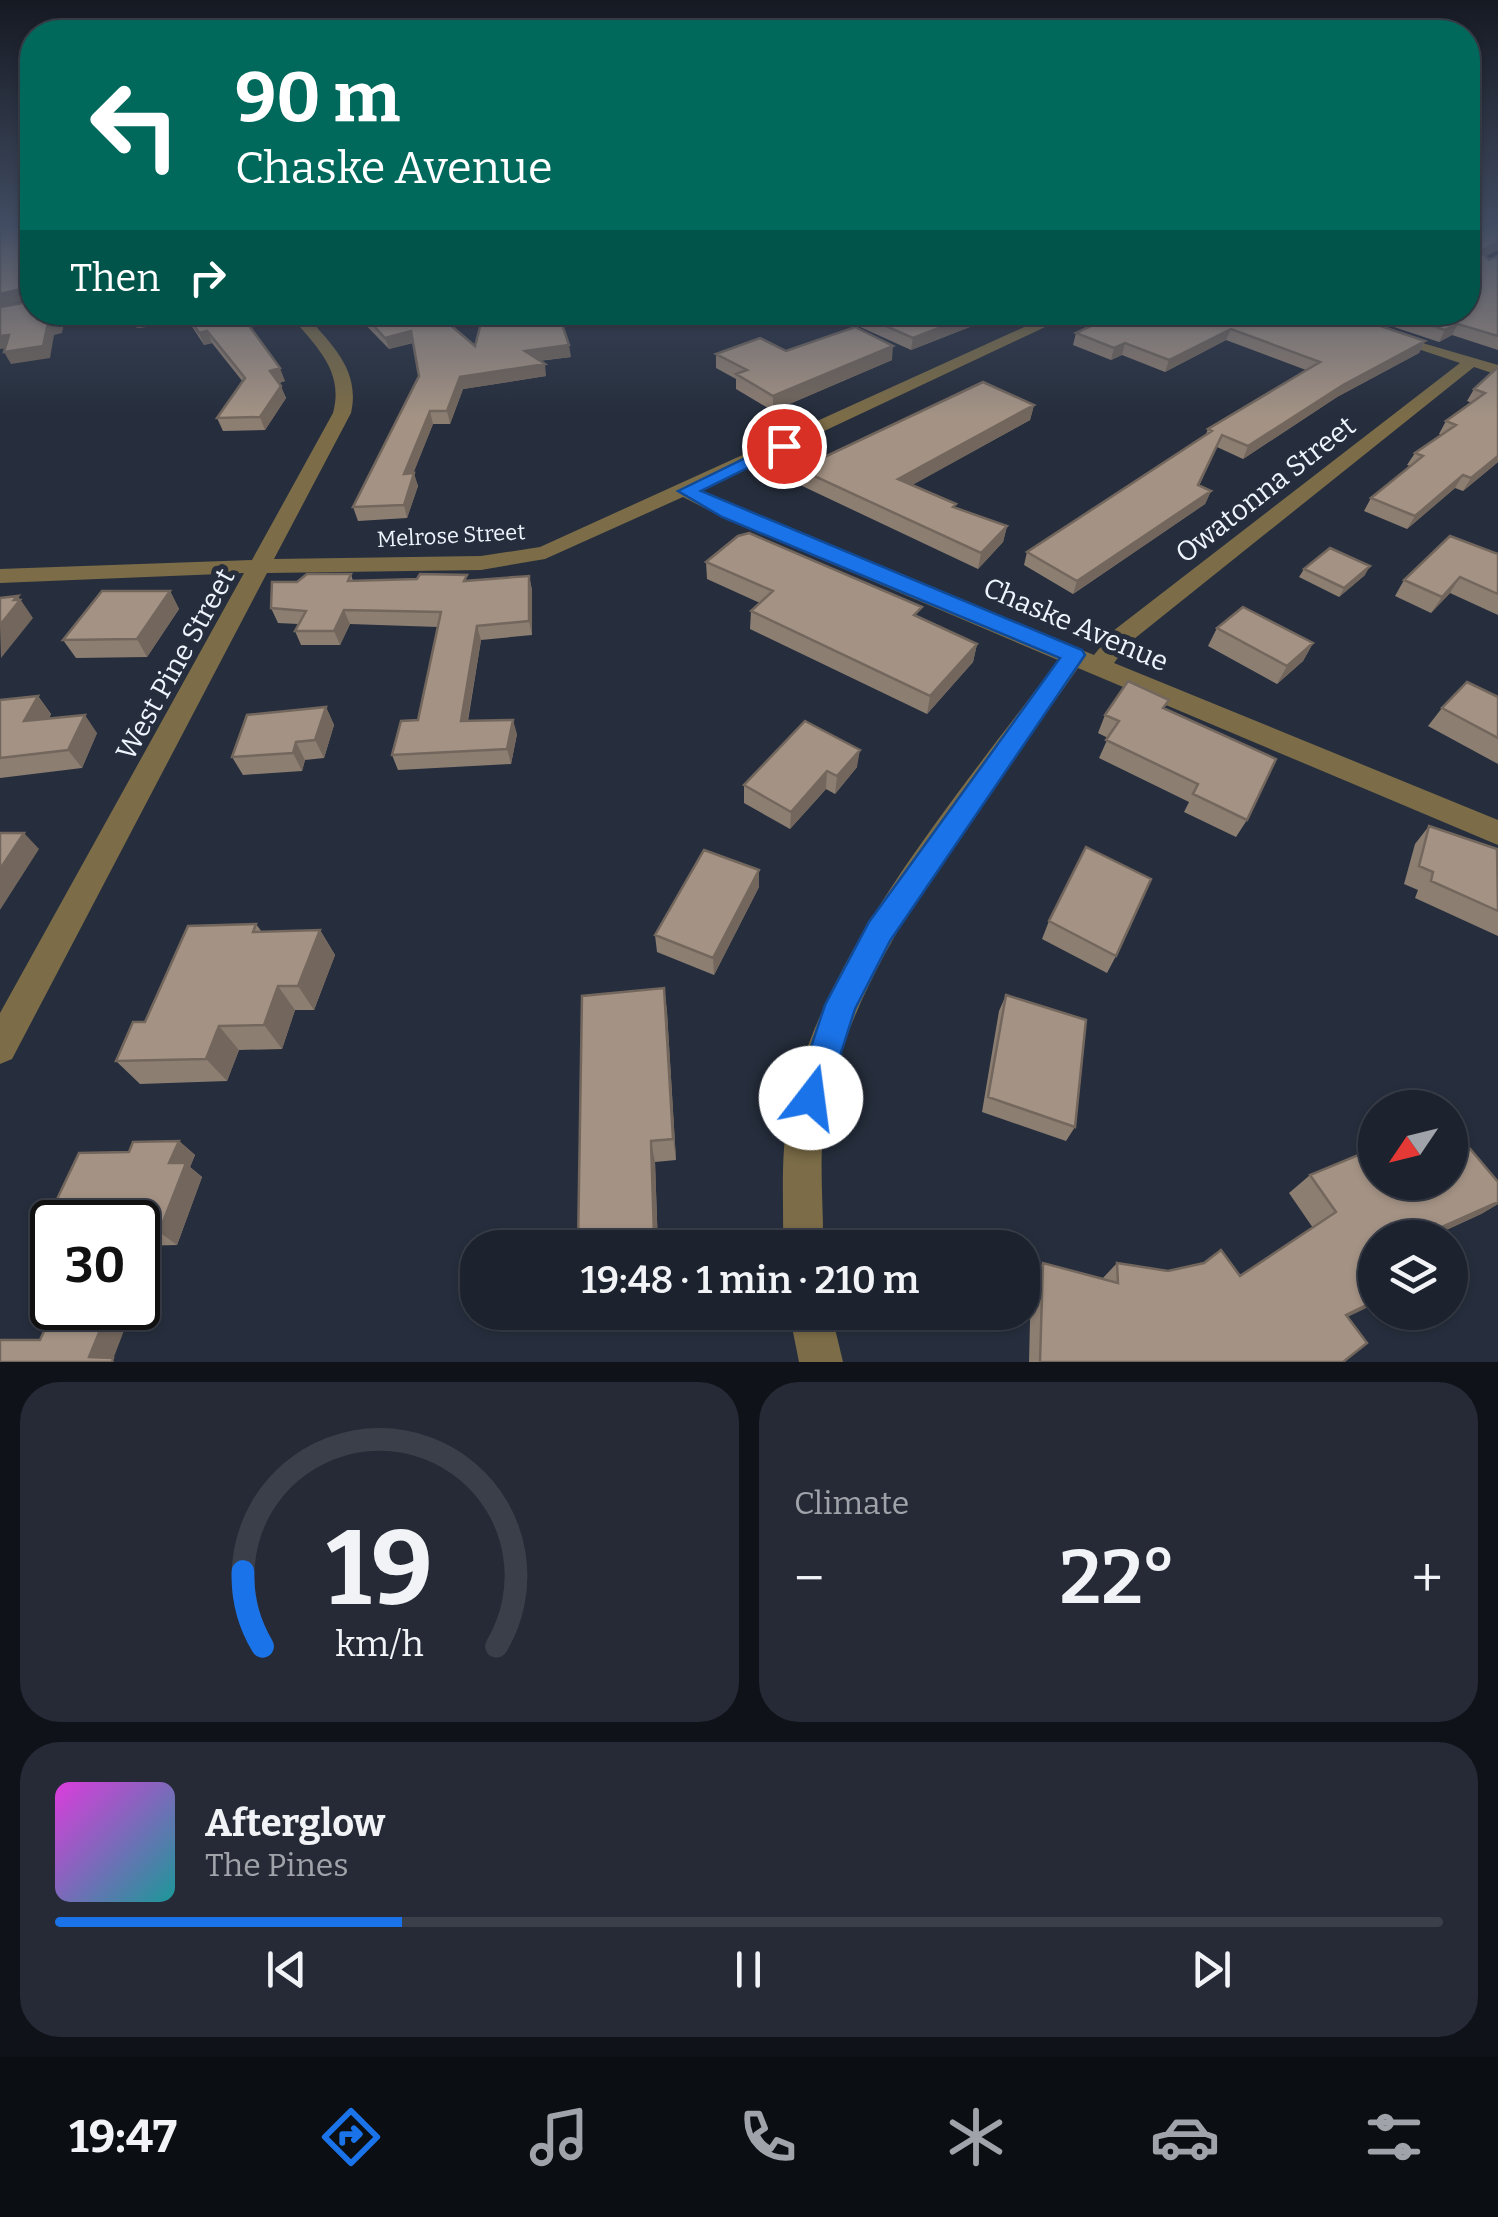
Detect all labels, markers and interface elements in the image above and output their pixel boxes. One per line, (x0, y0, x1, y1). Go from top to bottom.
text: 90 m (235, 56, 400, 140)
icon: left (70, 60, 200, 190)
text: Chaske Avenue (235, 141, 553, 195)
icon: right (180, 250, 235, 305)
text: Then (70, 255, 160, 301)
pin (742, 404, 827, 489)
street label: Owatonna Street (1169, 409, 1362, 570)
icon: arrive (757, 419, 812, 474)
street label: Melrose Street (376, 518, 526, 553)
street label: West Pine Street (109, 563, 242, 766)
street label: Chaske Avenue (978, 571, 1173, 678)
position arrow (759, 1046, 863, 1150)
north arrow (1358, 1090, 1468, 1200)
map controls (1358, 1090, 1468, 1330)
speed limit sign: 30 (30, 1200, 160, 1330)
button: layers (1358, 1220, 1468, 1330)
text: 19:48 · 1 min · 210 m (581, 1257, 919, 1303)
text: Climate (794, 1484, 909, 1522)
text: 19 (326, 1507, 433, 1632)
text: 22° (1060, 1533, 1176, 1623)
text: − (794, 1546, 824, 1612)
text: + (1412, 1546, 1443, 1612)
text: km/h (335, 1623, 424, 1665)
text: Afterglow (205, 1800, 385, 1846)
text: The Pines (205, 1846, 349, 1884)
icon: previous (259, 1942, 314, 1997)
icon: pause (721, 1942, 776, 1997)
icon: next (1184, 1942, 1239, 1997)
icon: directions (316, 2102, 386, 2172)
icon: music (524, 2102, 594, 2172)
icon: phone (733, 2102, 803, 2172)
icon: climate (941, 2102, 1011, 2172)
icon: car (1150, 2102, 1220, 2172)
icon: filters (1359, 2102, 1429, 2172)
text: 19:47 (69, 2110, 177, 2164)

